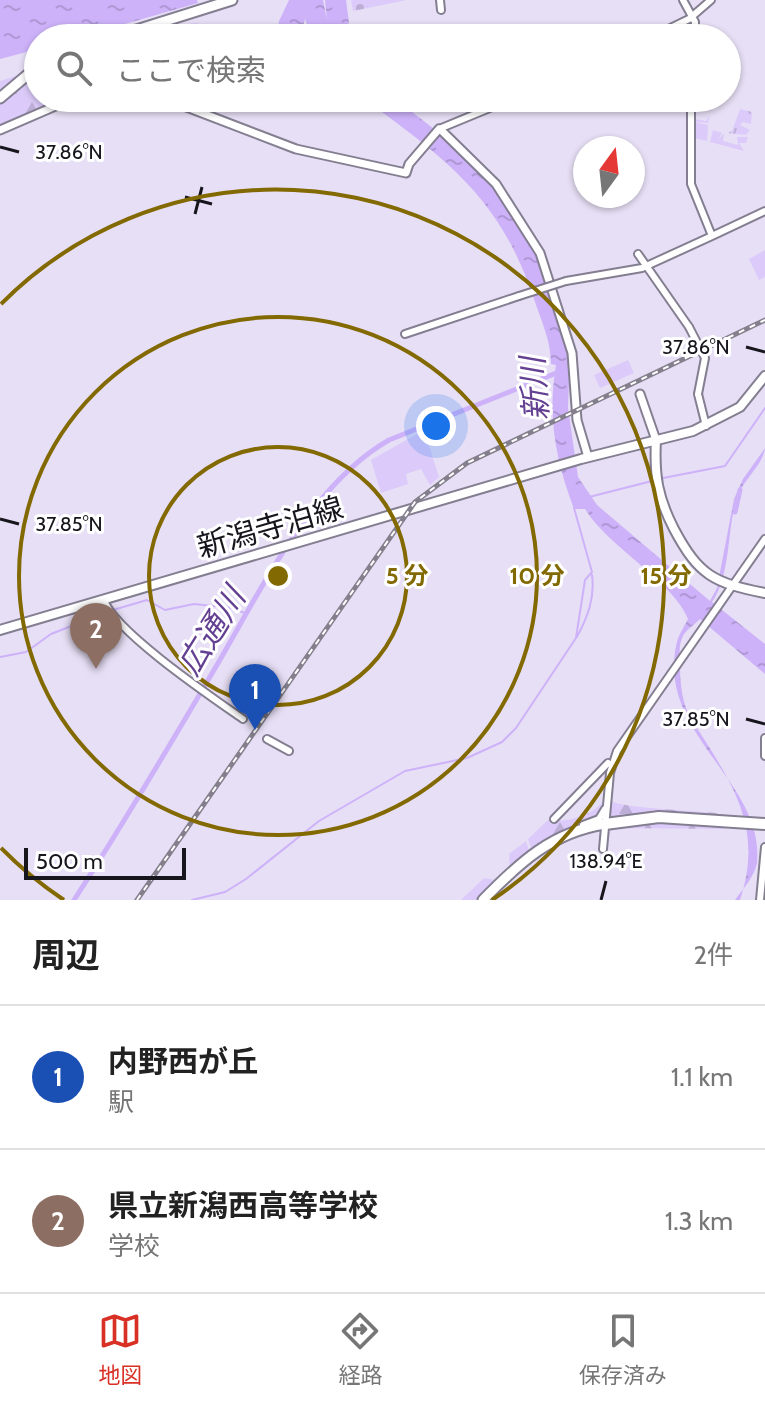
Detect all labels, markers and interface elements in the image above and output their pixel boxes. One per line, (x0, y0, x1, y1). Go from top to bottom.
search box (24, 24, 741, 112)
icon: search (52, 46, 96, 90)
text: ここで検索 (116, 52, 266, 89)
north arrow (573, 136, 645, 208)
text: 37.86°N (35, 140, 103, 164)
text: 37.86°N (662, 335, 730, 359)
water label: 新川 (512, 353, 556, 422)
your location (416, 406, 456, 446)
street label: 新潟寺泊線 (193, 489, 347, 565)
text: 37.85°N (35, 512, 103, 536)
text: 5 分 (386, 561, 428, 590)
text: 10 分 (509, 561, 565, 590)
text: 15 分 (640, 561, 692, 590)
centre of rings (264, 562, 292, 590)
water label: 広通川 (169, 577, 255, 682)
pin: 2 (70, 603, 122, 669)
pin: 1 (229, 664, 281, 730)
text: 37.85°N (662, 707, 730, 731)
scale bar (24, 844, 186, 880)
text: 500 m (36, 848, 103, 875)
text: 138.94°E (569, 849, 643, 873)
text: 周辺 (32, 934, 100, 976)
text: 2件 (693, 939, 733, 971)
text: 内野西が丘 (108, 1043, 258, 1080)
text: 1 (53, 1061, 63, 1093)
text: 1.1 km (671, 1061, 733, 1093)
text: 駅 (108, 1086, 134, 1118)
text: 県立新潟西高等学校 (108, 1187, 378, 1224)
text: 2 (51, 1205, 65, 1237)
text: 1.3 km (665, 1205, 733, 1237)
text: 学校 (108, 1230, 160, 1262)
tab: 地図 (98, 1309, 142, 1389)
tab: 経路 (338, 1309, 383, 1389)
tab: 保存済み (579, 1309, 667, 1389)

